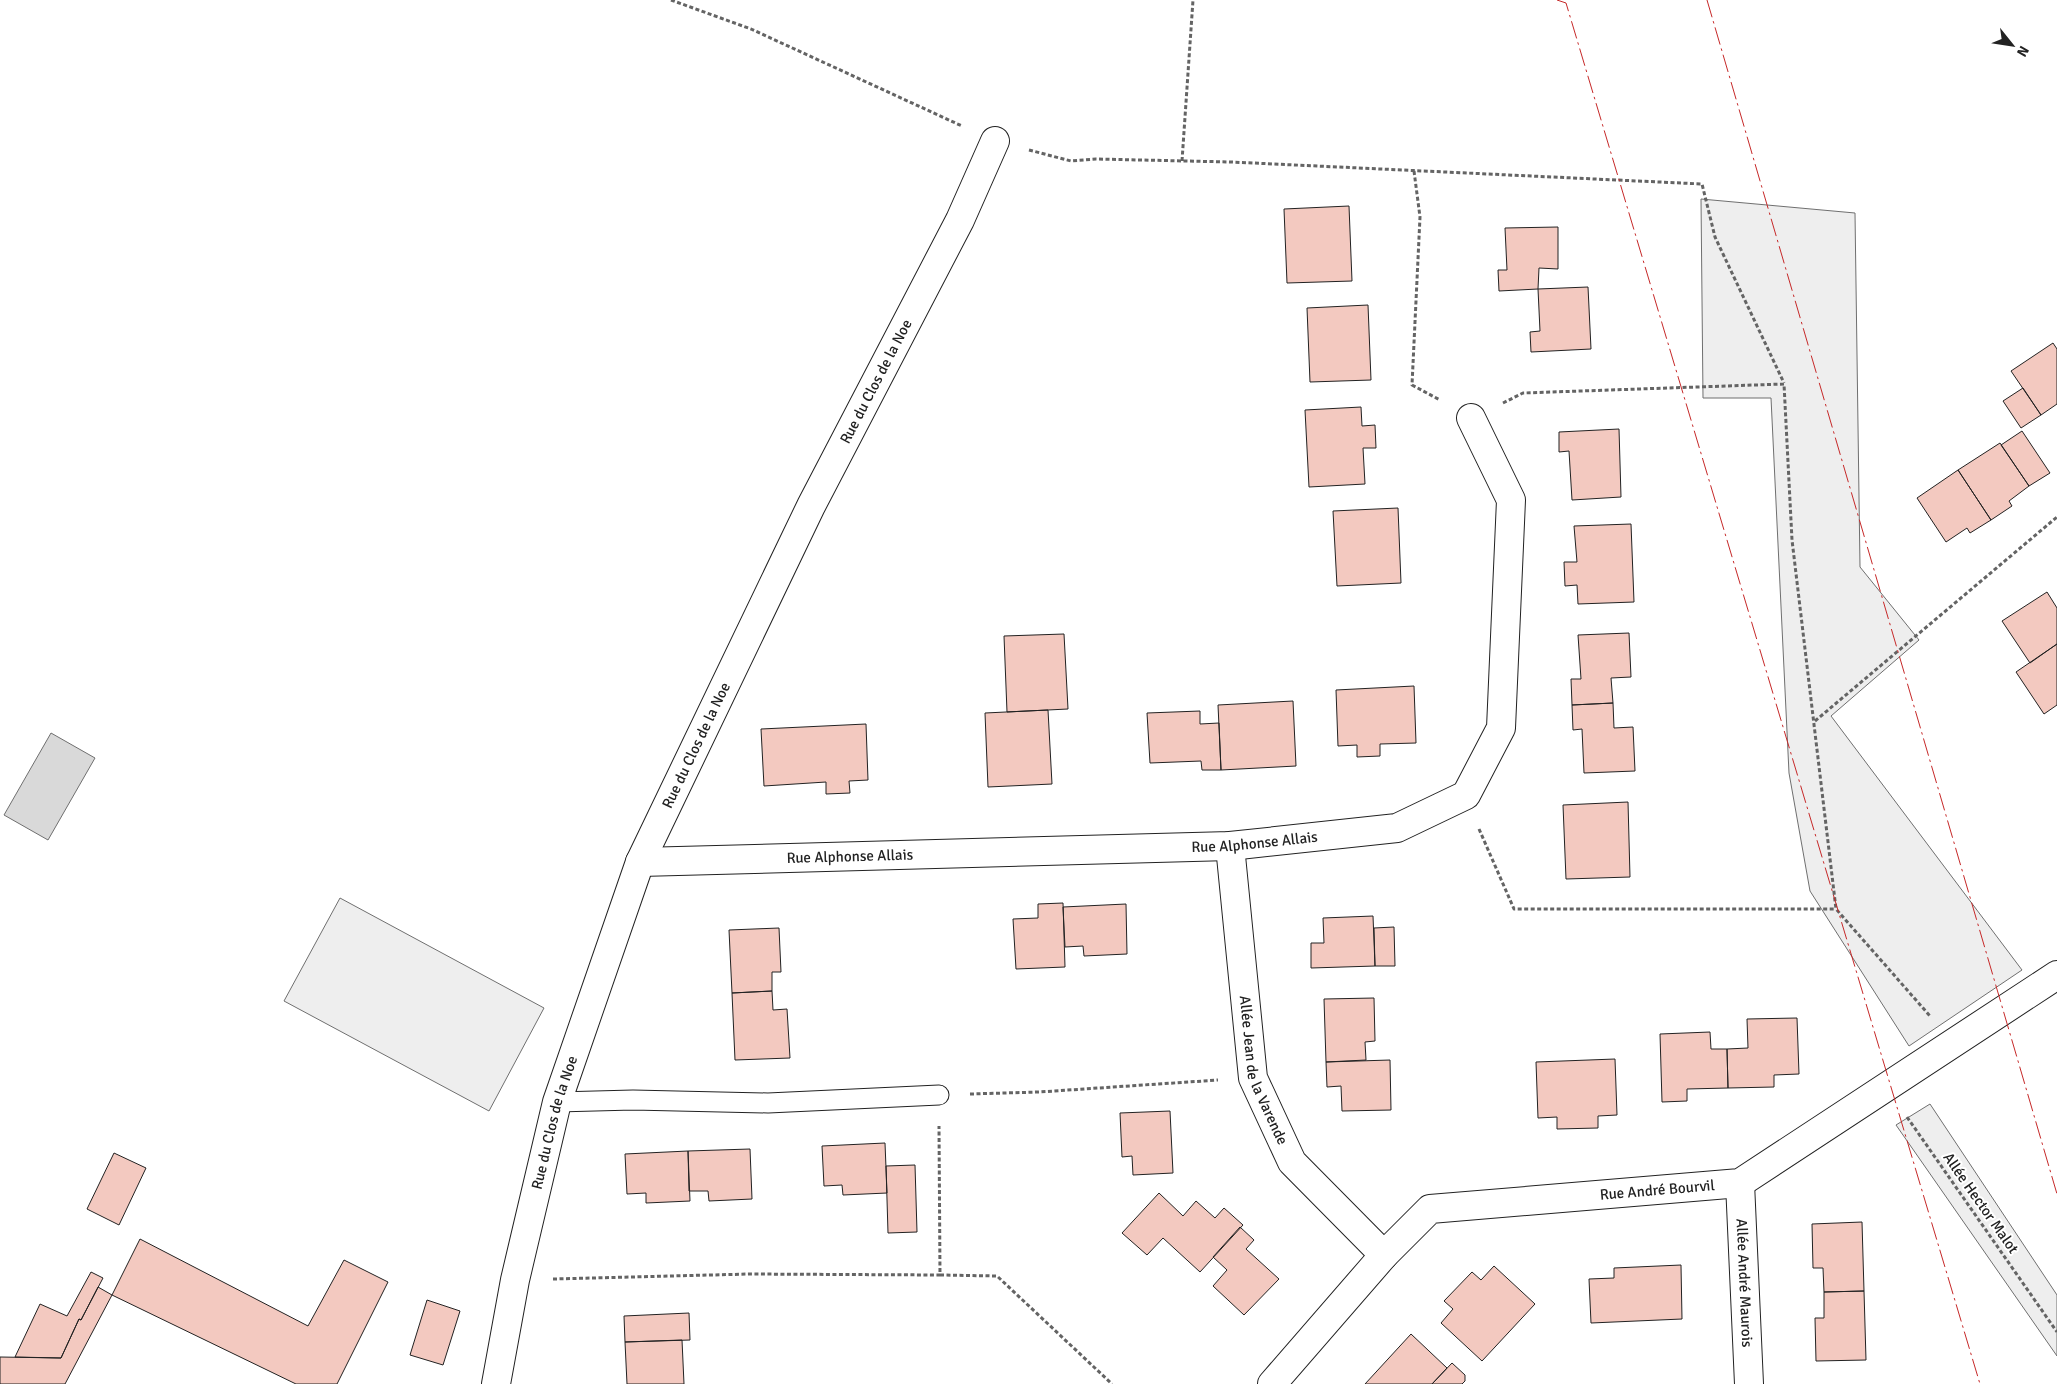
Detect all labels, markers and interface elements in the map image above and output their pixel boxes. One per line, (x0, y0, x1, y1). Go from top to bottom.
north arrow (1987, 20, 2037, 70)
text: N (2013, 43, 2033, 60)
street label: Rue du Clos de la Noe (836, 316, 916, 447)
street label: Rue du Clos de la Noe (658, 679, 734, 811)
street label: Rue Alphonse Allais (1191, 828, 1319, 856)
street label: Rue Alphonse Allais (786, 846, 914, 867)
street label: Allée Jean de la Varende (1236, 995, 1292, 1148)
street label: Rue du Clos de la Noe (528, 1053, 581, 1191)
street label: Allée Hector Malot (1939, 1149, 2023, 1257)
street label: Rue André Bourvil (1599, 1176, 1716, 1204)
street label: Allée André Maurois (1733, 1218, 1756, 1348)

